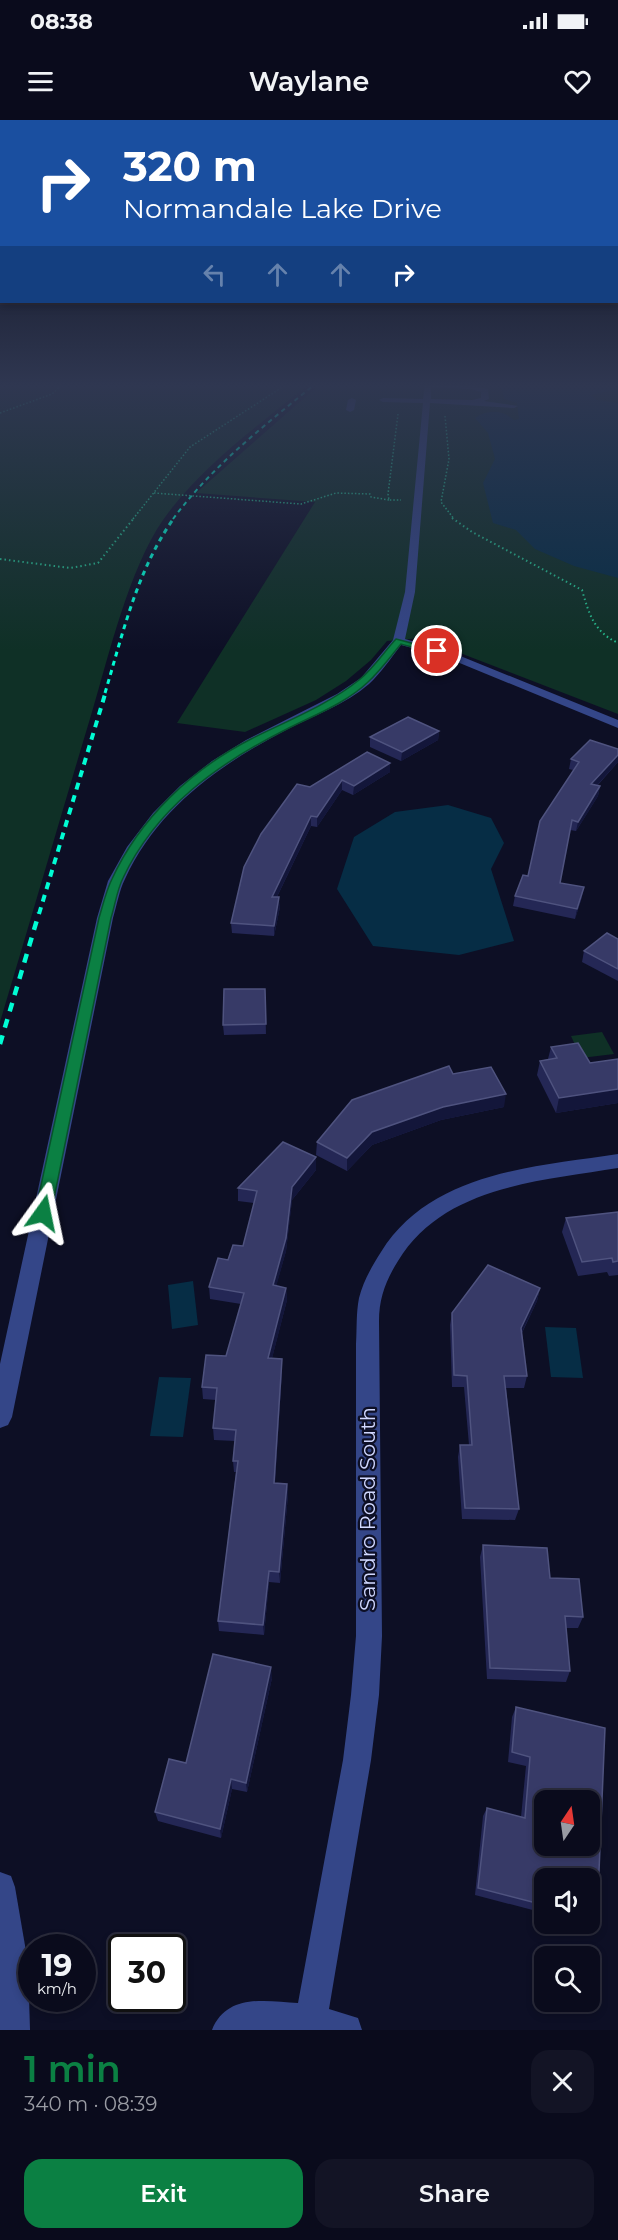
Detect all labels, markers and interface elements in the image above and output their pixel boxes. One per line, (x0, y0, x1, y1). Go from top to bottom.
text: 08:38 (30, 8, 93, 35)
icon: menu (24, 65, 57, 98)
text: Waylane (249, 65, 369, 98)
icon: heart (561, 65, 594, 98)
text: 320 m (123, 140, 257, 192)
icon: right (24, 144, 102, 222)
text: Normandale Lake Drive (123, 192, 442, 225)
icon: left (198, 258, 231, 291)
icon: ahead (261, 258, 294, 291)
icon: ahead (324, 258, 357, 291)
icon: right (387, 258, 420, 291)
pin (411, 625, 462, 676)
icon: arrive (420, 634, 453, 667)
position arrow (11, 1181, 75, 1245)
street label: Sandro Road South (355, 1407, 380, 1611)
north arrow (534, 1790, 600, 1856)
map controls (534, 1790, 600, 2012)
button: sound (534, 1868, 600, 1934)
speed limit sign: 30 (108, 1934, 186, 2012)
button: search (534, 1946, 600, 2012)
text: 19 (42, 1947, 72, 1984)
text: km/h (37, 1979, 77, 1998)
text: 1 min (24, 2047, 121, 2091)
button: close (531, 2050, 594, 2113)
text: 340 m · 08:39 (24, 2092, 157, 2116)
button: Exit (24, 2159, 303, 2228)
button: Share (315, 2159, 594, 2228)

